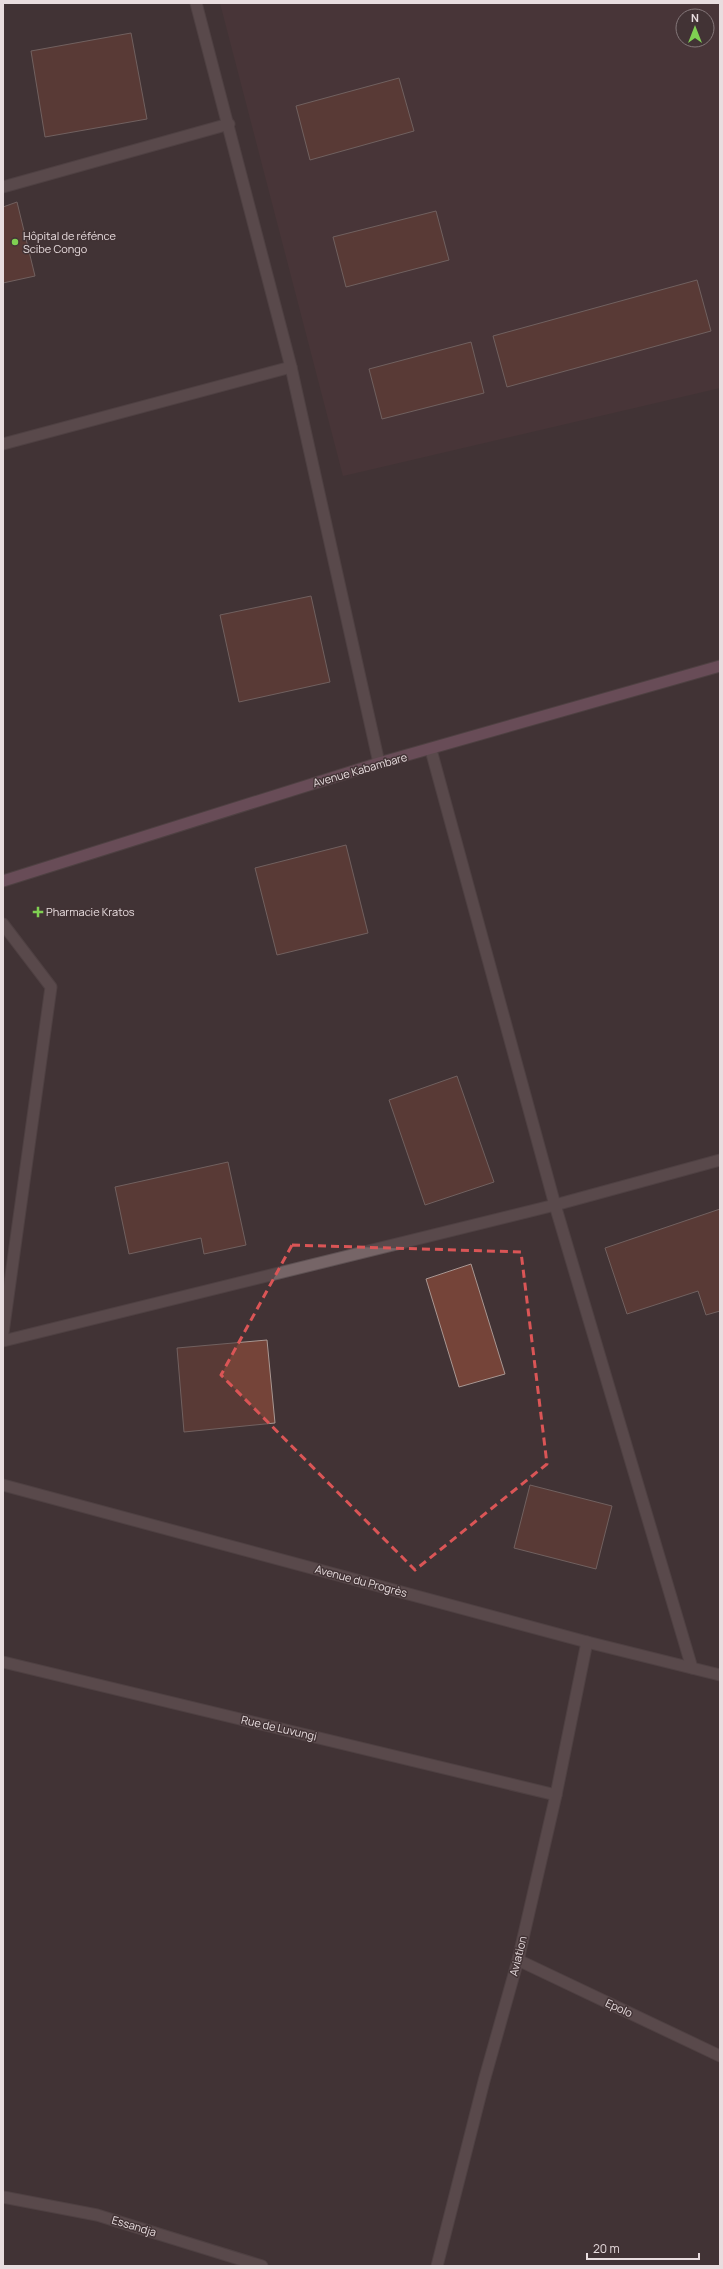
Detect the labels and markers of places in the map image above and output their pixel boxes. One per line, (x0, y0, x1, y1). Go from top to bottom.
place label: Hôpital de réfénce Scibe Congo (23, 228, 117, 256)
marker: Hôpital de réfénce Scibe Congo (10, 237, 20, 247)
place label: Pharmacie Kratos (46, 904, 135, 919)
marker: Pharmacie Kratos (33, 907, 43, 917)

